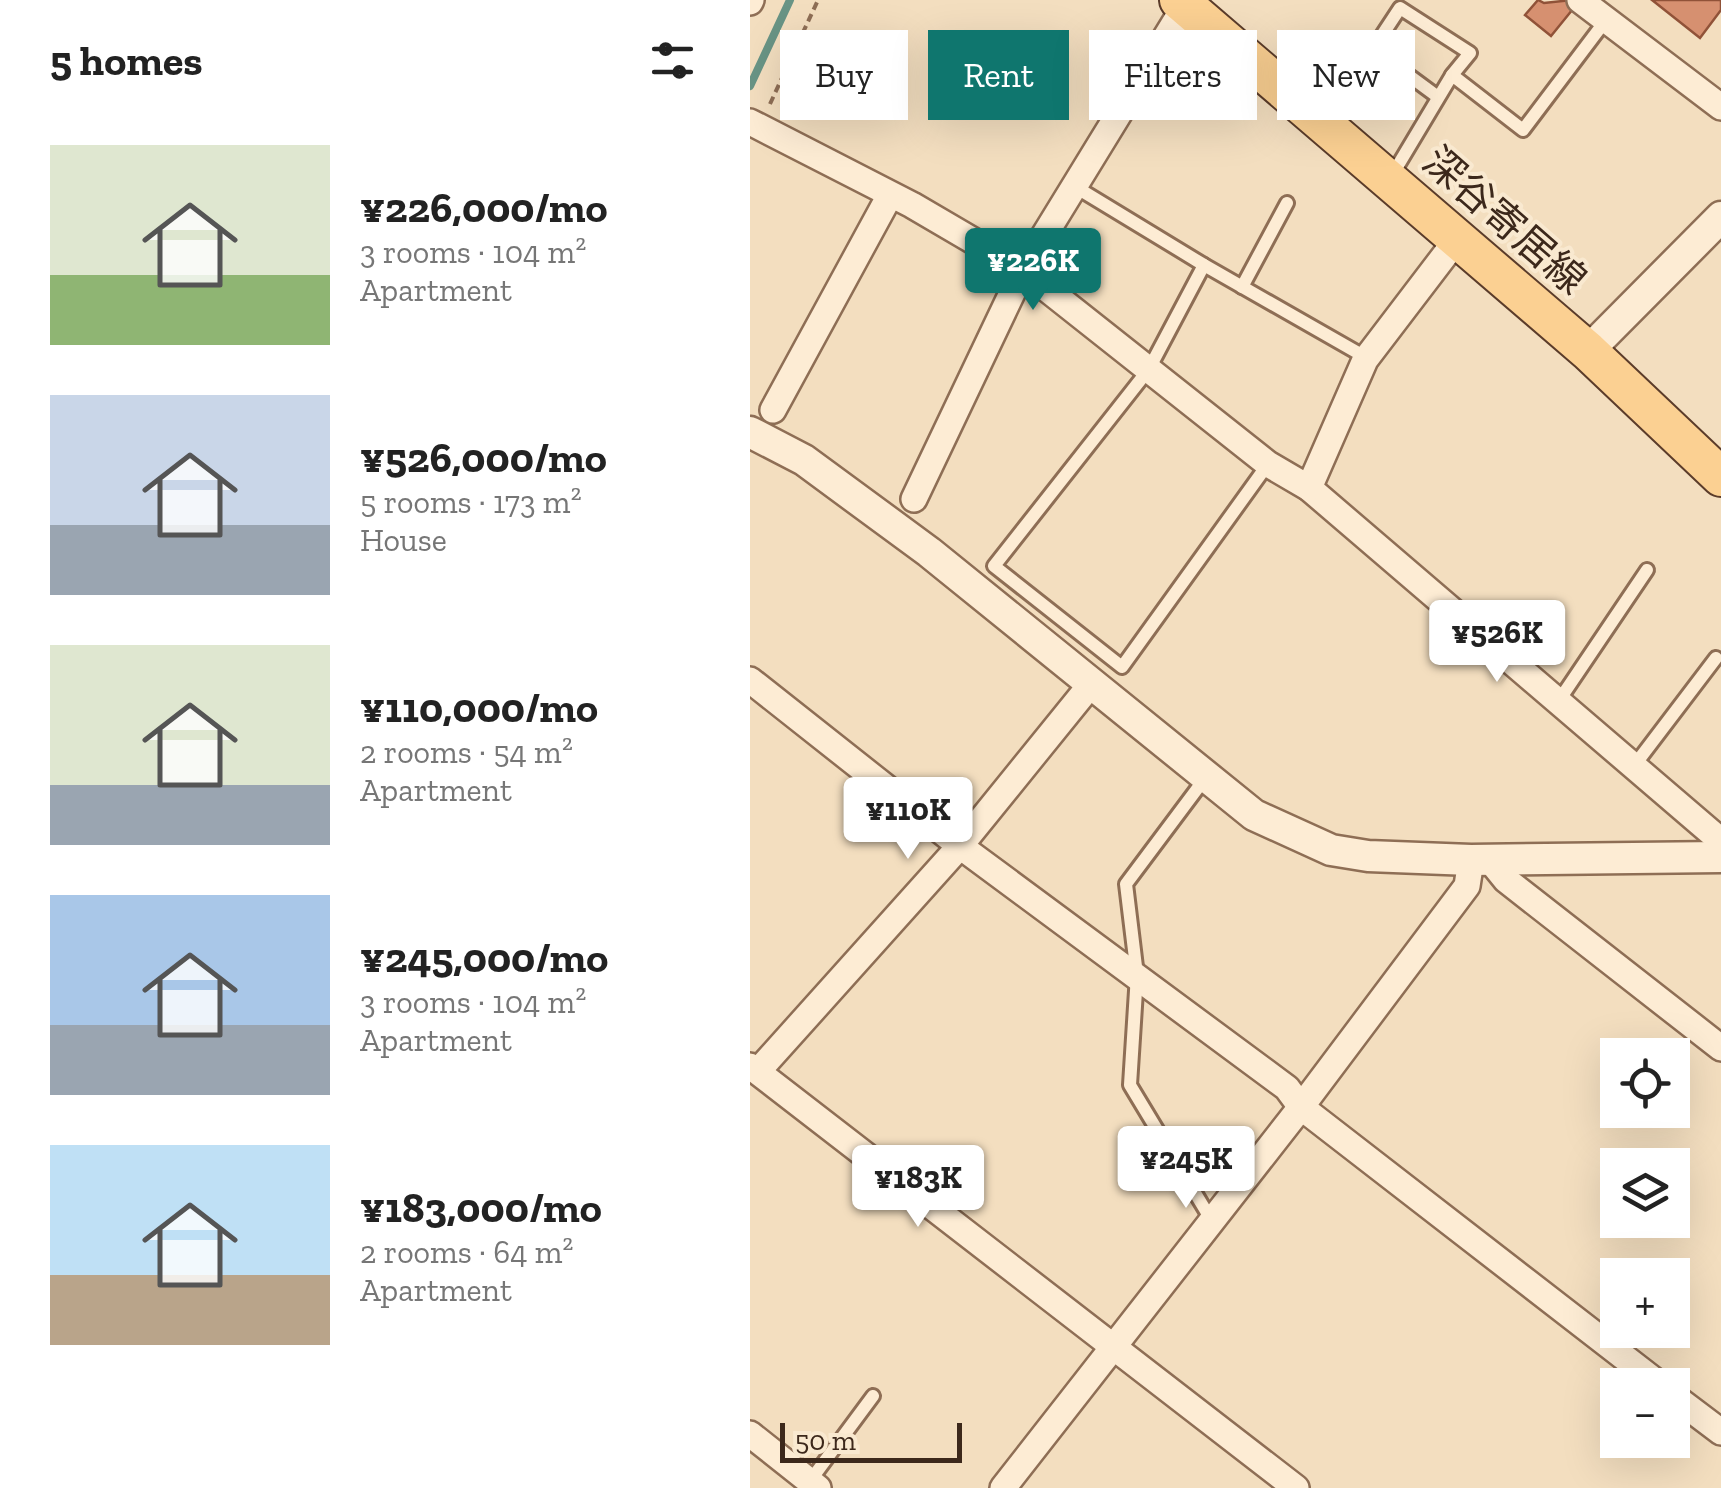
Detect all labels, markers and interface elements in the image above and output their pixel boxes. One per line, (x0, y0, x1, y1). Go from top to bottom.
chip: Buy (780, 30, 908, 120)
chip: Rent (928, 30, 1069, 120)
chip: Filters (1089, 30, 1257, 120)
chip: New (1277, 30, 1415, 120)
icon: filters (645, 33, 700, 88)
text: 5 homes (50, 35, 203, 86)
street label: 深谷寄居線 (1414, 136, 1596, 304)
text: ¥226,000/mo (360, 182, 607, 233)
icon: home (130, 185, 250, 305)
pin: ¥226K (963, 228, 1103, 313)
text: 3 rooms · 104 m² (360, 233, 586, 271)
text: ¥226K (987, 241, 1079, 279)
text: Apartment (360, 271, 512, 309)
text: ¥526,000/mo (360, 432, 607, 483)
icon: home (130, 435, 250, 555)
text: 5 rooms · 173 m² (360, 483, 582, 521)
text: House (360, 521, 447, 559)
pin: ¥526K (1427, 600, 1567, 685)
text: ¥526K (1451, 613, 1543, 651)
text: ¥110,000/mo (360, 682, 598, 733)
icon: home (130, 685, 250, 805)
text: 2 rooms · 54 m² (360, 733, 573, 771)
text: Apartment (360, 771, 512, 809)
pin: ¥110K (838, 777, 978, 862)
text: ¥110K (866, 790, 950, 828)
text: ¥245,000/mo (360, 932, 608, 983)
icon: home (130, 935, 250, 1055)
text: 3 rooms · 104 m² (360, 983, 586, 1021)
text: Apartment (360, 1021, 512, 1059)
map controls (1600, 1038, 1690, 1458)
button: locate (1600, 1038, 1690, 1128)
pin: ¥245K (1116, 1126, 1256, 1211)
text: ¥245K (1140, 1139, 1232, 1177)
pin: ¥183K (848, 1145, 988, 1230)
button: layers (1600, 1148, 1690, 1238)
text: ¥183K (874, 1158, 962, 1196)
text: ¥183,000/mo (360, 1182, 602, 1233)
icon: home (130, 1185, 250, 1305)
text: 2 rooms · 64 m² (360, 1233, 573, 1271)
button: + (1600, 1258, 1690, 1348)
text: Apartment (360, 1271, 512, 1309)
button: − (1600, 1368, 1690, 1458)
scale bar (780, 1418, 962, 1462)
text: 50 m (795, 1424, 856, 1457)

